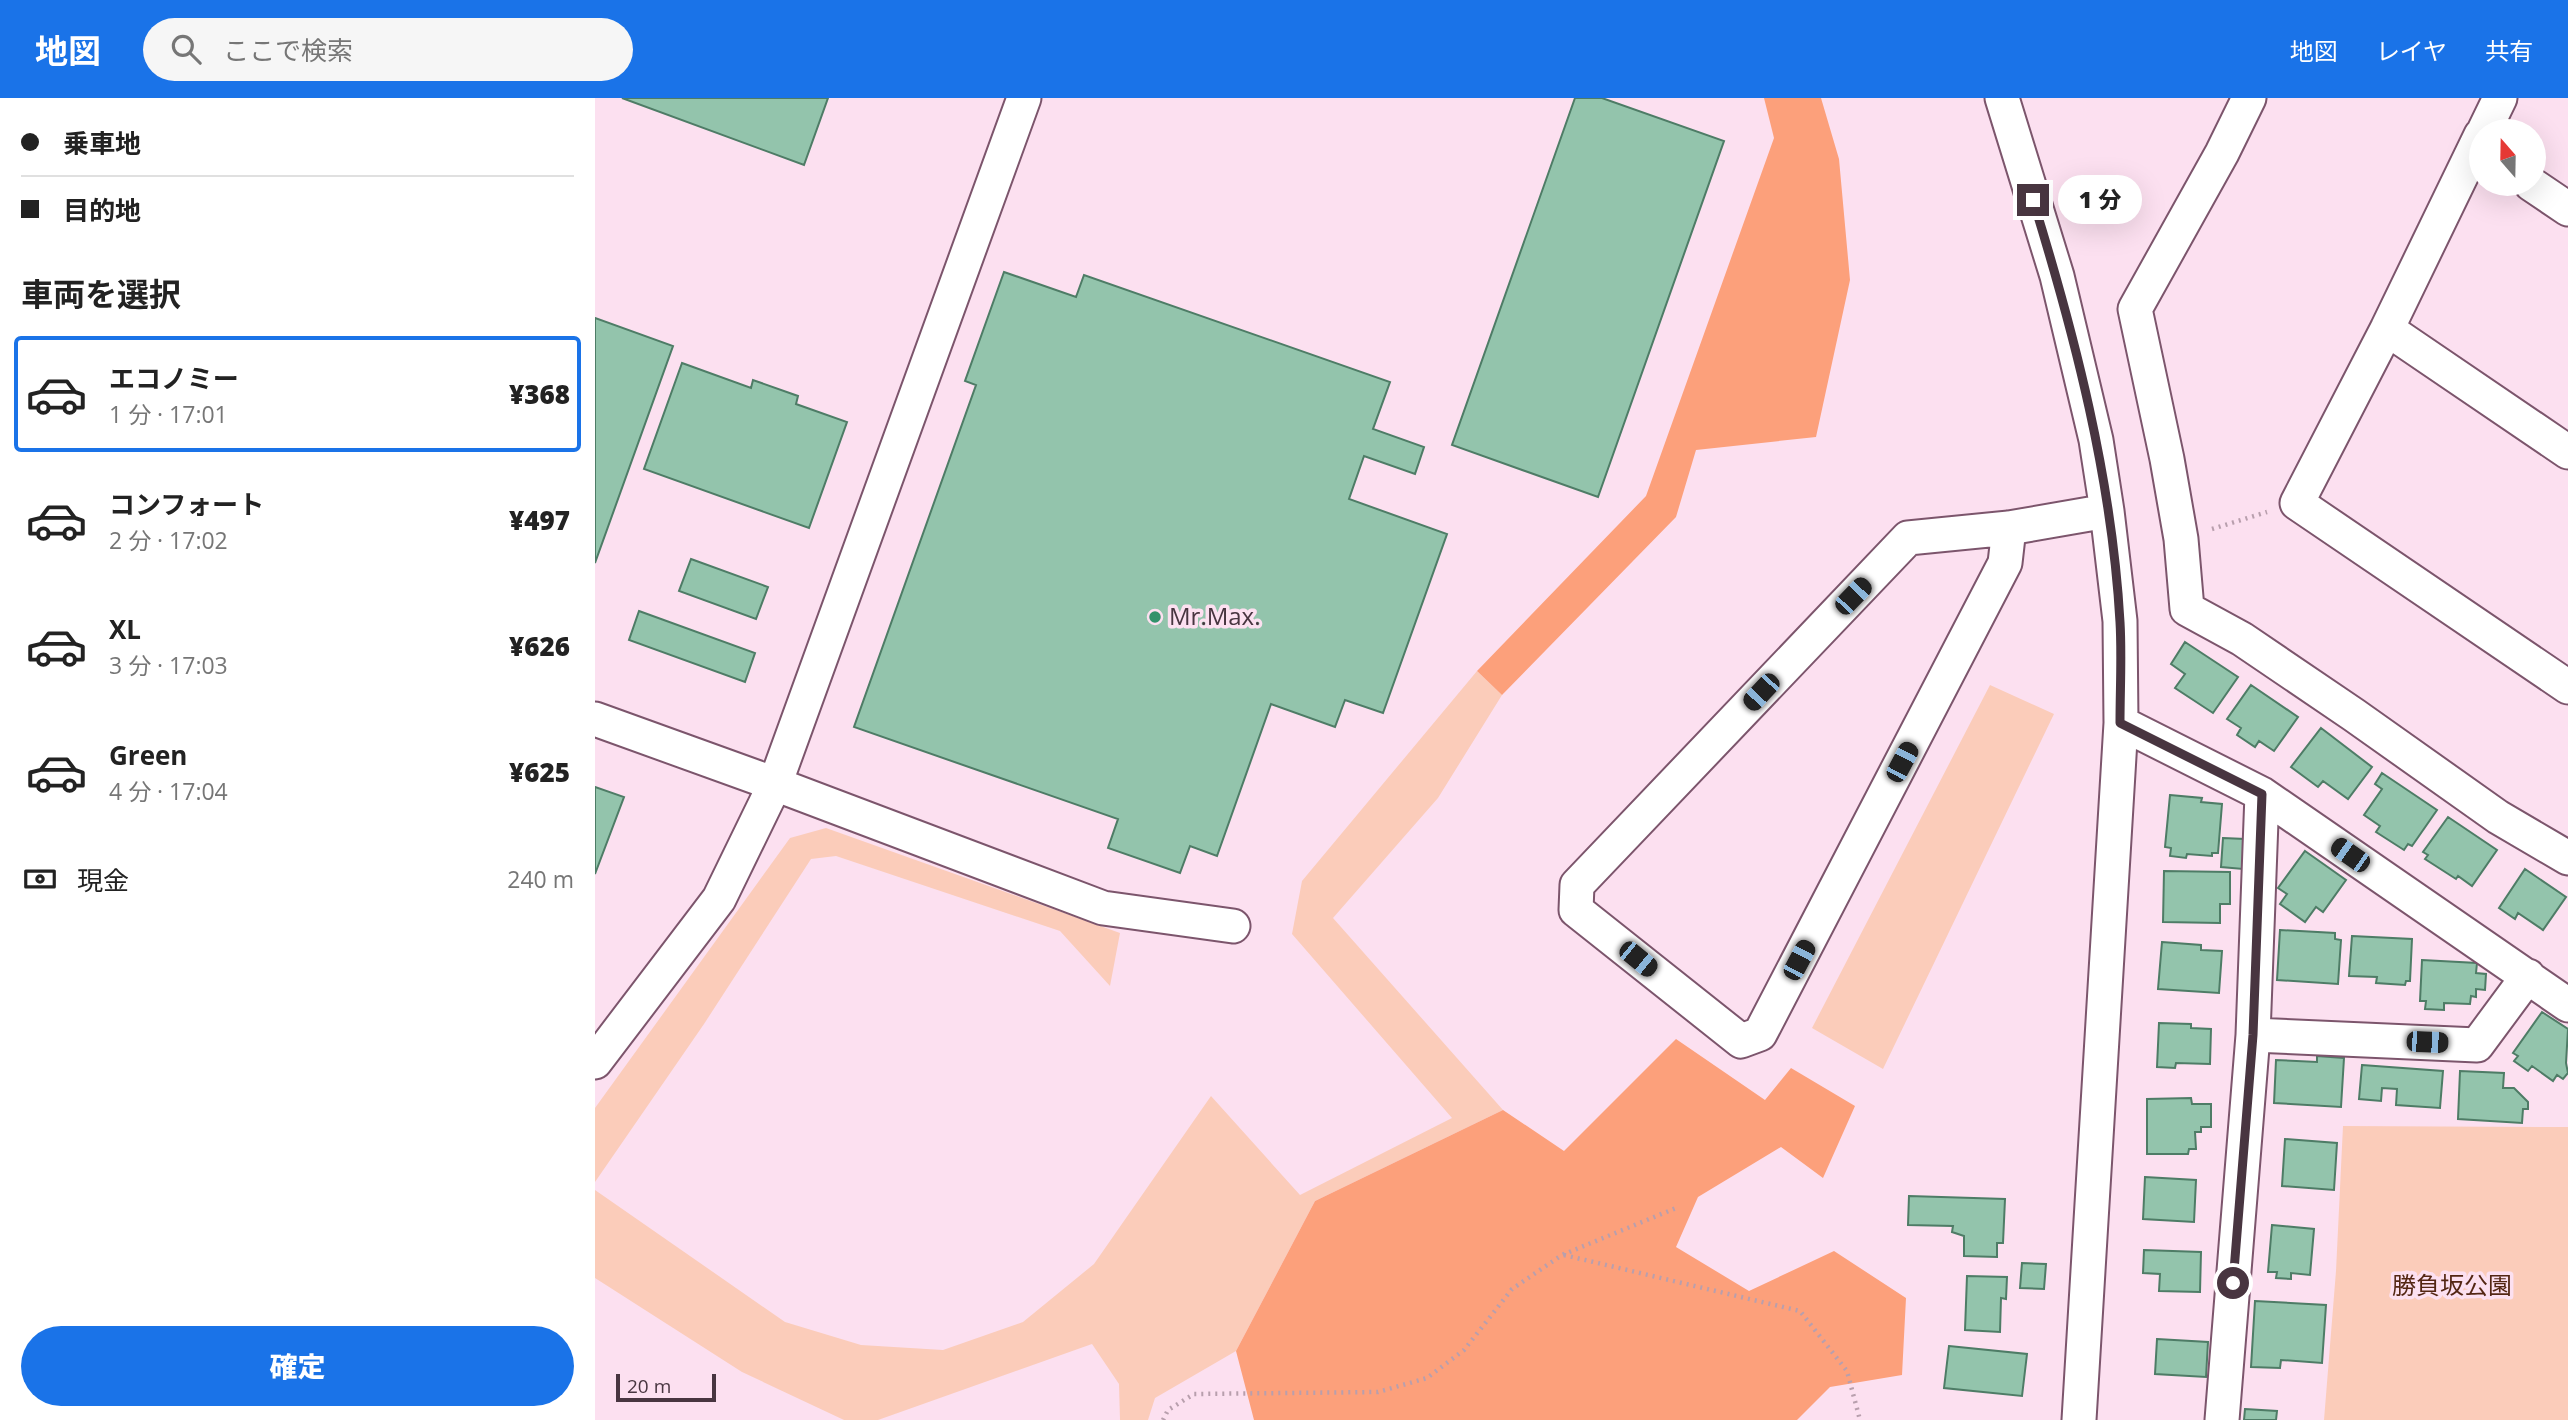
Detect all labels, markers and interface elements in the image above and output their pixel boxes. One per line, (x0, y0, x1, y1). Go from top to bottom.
search box (143, 18, 633, 81)
text: 地図 (35, 28, 101, 73)
icon: search (167, 30, 205, 68)
text: ここで検索 (223, 32, 353, 68)
text: 地図 (2290, 34, 2338, 67)
text: レイヤ (2376, 34, 2447, 67)
text: 共有 (2485, 34, 2533, 67)
north arrow (2469, 119, 2546, 196)
map controls (2469, 119, 2546, 196)
text: 乗車地 (63, 125, 141, 161)
callout: 1 分 (2057, 176, 2141, 224)
text: 1 分 (2079, 183, 2121, 215)
route end (2017, 184, 2049, 216)
text: 目的地 (63, 192, 141, 228)
text: 車両を選択 (21, 272, 181, 315)
text: エコノミー (109, 360, 239, 396)
icon: car (25, 363, 88, 426)
text: ¥368 (509, 376, 570, 412)
text: 1 分 · 17:01 (109, 398, 228, 430)
text: コンフォート (109, 486, 264, 522)
icon: car (25, 489, 88, 552)
text: ¥497 (509, 502, 570, 538)
text: 2 分 · 17:02 (109, 524, 228, 556)
car (1831, 574, 1876, 618)
place label: Mr.Max. (1169, 599, 1261, 632)
marker: Mr.Max. (1147, 609, 1163, 625)
text: XL (109, 611, 141, 647)
icon: car (25, 615, 88, 678)
text: ¥626 (509, 628, 570, 664)
text: 3 分 · 17:03 (109, 649, 228, 681)
car (1739, 669, 1784, 715)
text: Green (109, 737, 187, 773)
car (1883, 739, 1922, 785)
icon: car (25, 741, 88, 804)
text: ¥625 (509, 754, 570, 790)
text: 4 分 · 17:04 (109, 775, 228, 807)
car (2327, 834, 2374, 876)
icon: cash (21, 860, 59, 898)
text: 現金 (77, 862, 129, 898)
text: 240 m (507, 863, 574, 895)
car (1780, 937, 1819, 983)
car (1616, 938, 1661, 980)
car (2406, 1031, 2449, 1053)
route start (2217, 1267, 2249, 1299)
park label: 勝負坂公園 (2392, 1268, 2512, 1301)
button: 確定 (21, 1326, 574, 1406)
scale bar (616, 1371, 716, 1403)
text: 20 m (627, 1373, 671, 1399)

